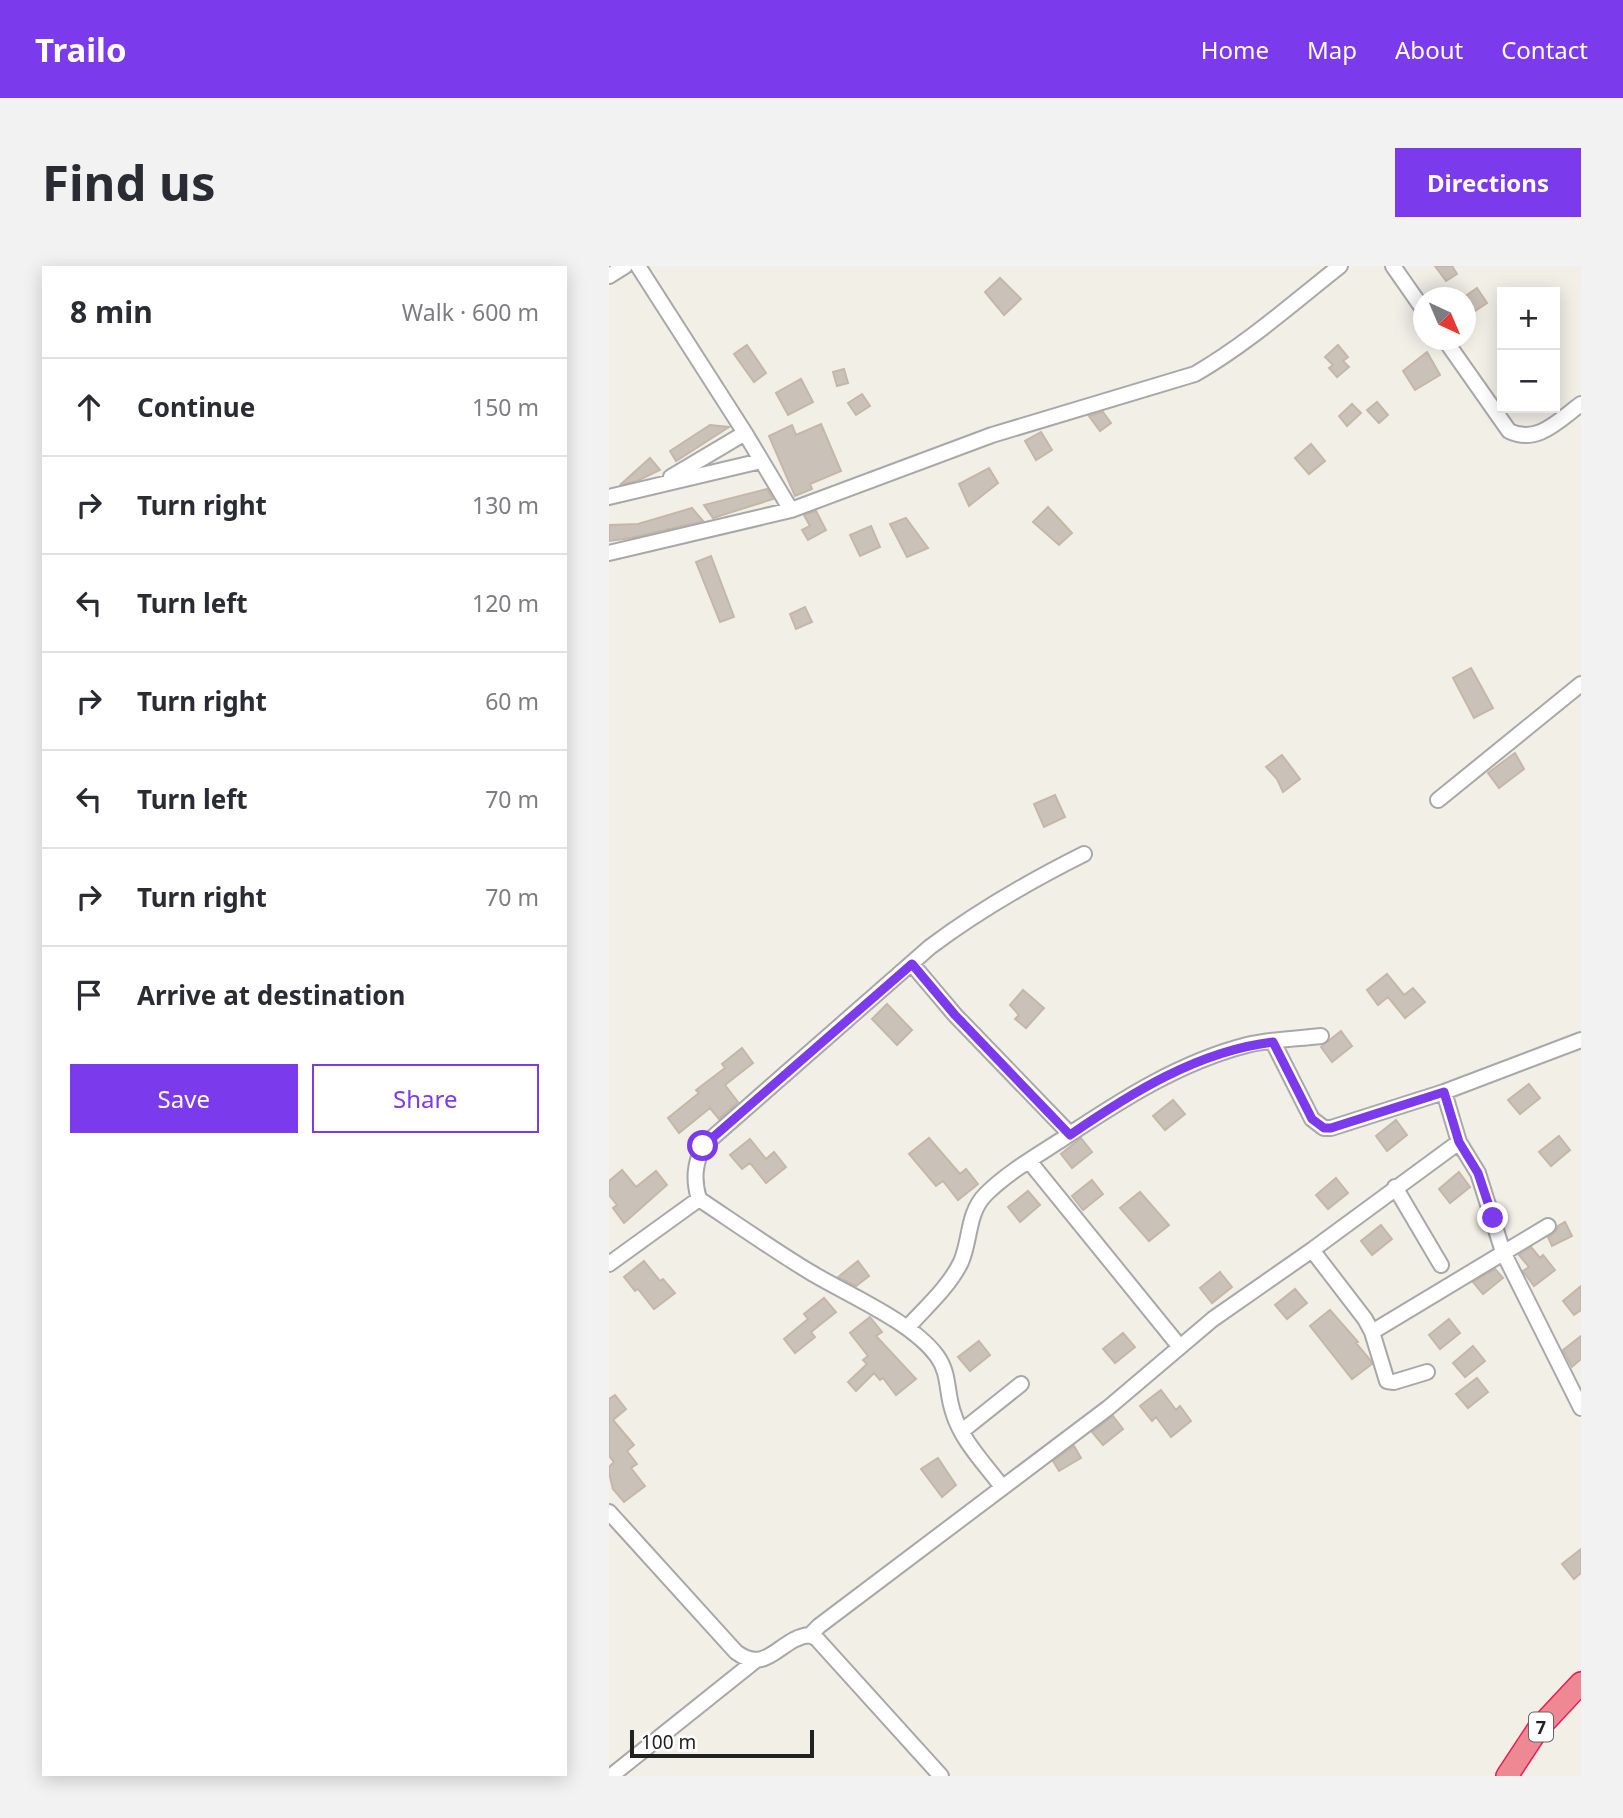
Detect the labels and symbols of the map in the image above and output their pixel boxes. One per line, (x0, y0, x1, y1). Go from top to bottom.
north arrow (1413, 287, 1476, 350)
route start (687, 1130, 718, 1161)
route end (1477, 1202, 1508, 1233)
road number: 7 (1529, 1712, 1553, 1742)
scale bar (630, 1727, 814, 1759)

